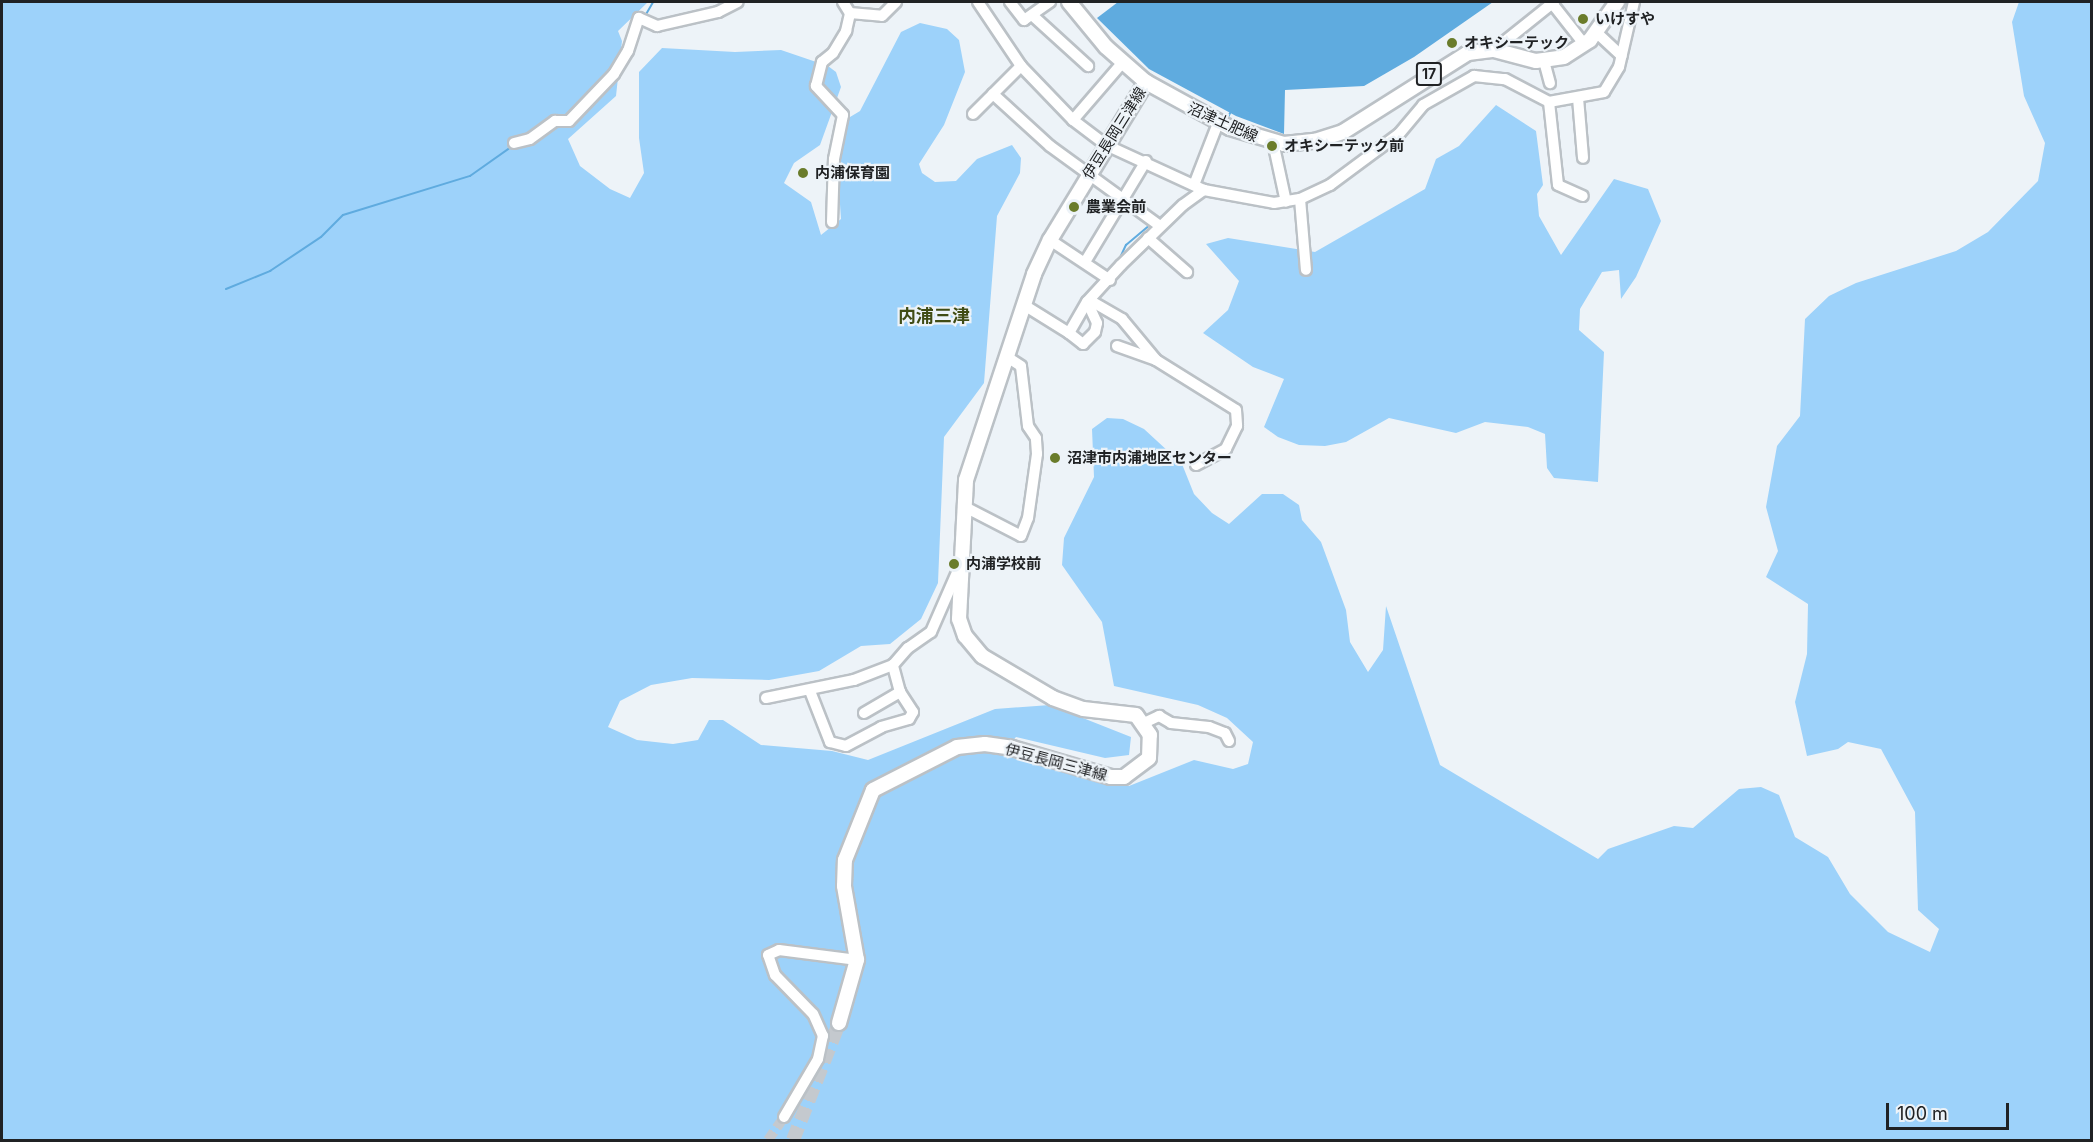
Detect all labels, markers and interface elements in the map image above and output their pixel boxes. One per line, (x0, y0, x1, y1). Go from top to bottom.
place label: いけすや (1595, 10, 1655, 28)
marker: いけすや (1576, 12, 1590, 26)
place label: オキシーテック (1464, 34, 1569, 52)
marker: オキシーテック (1445, 36, 1459, 50)
road number: 17 (1416, 63, 1442, 85)
street label: 伊豆長岡三津線 (1079, 84, 1149, 182)
street label: 沼津土肥線 (1185, 99, 1261, 145)
place label: オキシーテック前 (1284, 137, 1404, 155)
marker: オキシーテック前 (1265, 139, 1279, 153)
place label: 内浦保育園 (815, 164, 890, 182)
marker: 内浦保育園 (796, 166, 810, 180)
place label: 農業会前 (1086, 198, 1146, 216)
marker: 農業会前 (1067, 200, 1081, 214)
district label: 内浦三津 (898, 305, 970, 327)
place label: 沼津市内浦地区センター (1067, 449, 1232, 467)
marker: 沼津市内浦地区センター (1048, 451, 1062, 465)
place label: 内浦学校前 (966, 555, 1041, 573)
marker: 内浦学校前 (947, 557, 961, 571)
street label: 伊豆長岡三津線 (1003, 740, 1109, 784)
scale bar (1889, 1091, 2012, 1129)
text: 100 m (1897, 1103, 1948, 1124)

